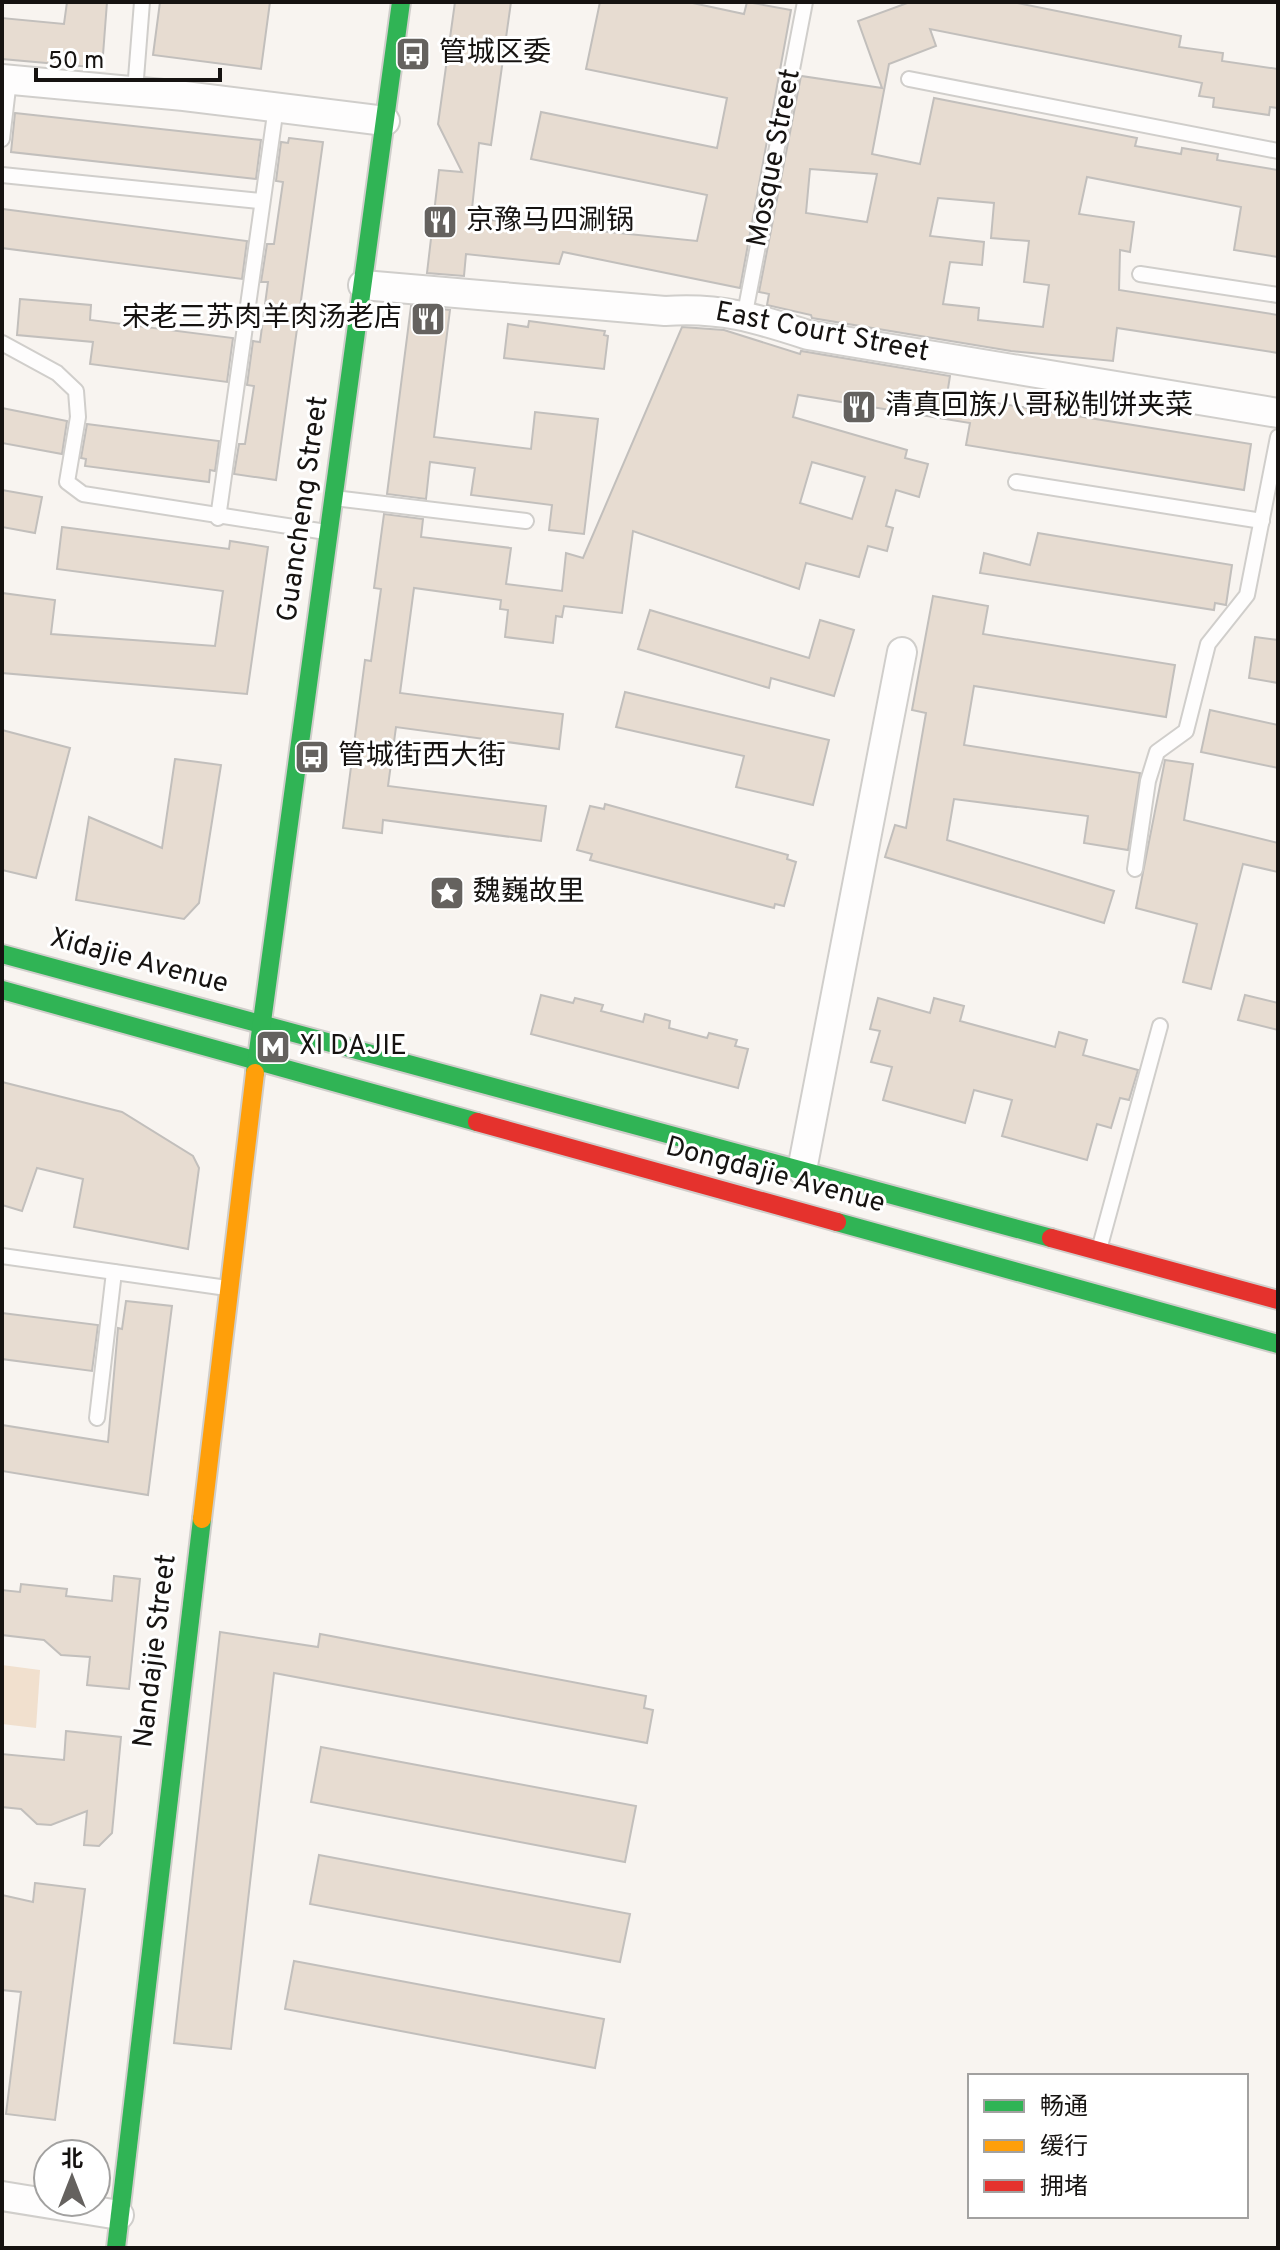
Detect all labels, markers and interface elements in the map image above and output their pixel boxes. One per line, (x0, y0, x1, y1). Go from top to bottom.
scale bar (36, 32, 220, 82)
bus stop icon: 管城区委 (394, 35, 432, 73)
place label: 管城区委 (439, 36, 551, 72)
text: 50 m (48, 47, 104, 77)
street label: Mosque Street (740, 66, 810, 250)
restaurant icon: 京豫马四涮锅 (421, 203, 459, 241)
place label: 京豫马四涮锅 (466, 204, 634, 240)
street label: East Court Street (712, 295, 932, 371)
restaurant icon: 宋老三苏肉羊肉汤老店 (409, 300, 447, 338)
place label: 宋老三苏肉羊肉汤老店 (122, 301, 402, 337)
restaurant icon: 清真回族八哥秘制饼夹菜 (840, 388, 878, 426)
place label: 清真回族八哥秘制饼夹菜 (885, 389, 1193, 425)
street label: Guancheng Street (270, 394, 338, 624)
bus stop icon: 管城街西大街 (293, 738, 331, 776)
place label: 管城街西大街 (338, 739, 506, 775)
place icon: 魏巍故里 (428, 874, 466, 912)
place label: 魏巍故里 (473, 875, 585, 911)
street label: Xidajie Avenue (46, 921, 232, 1003)
metro station icon: XI DAJIE (254, 1028, 292, 1066)
place label: XI DAJIE (299, 1029, 407, 1065)
street label: Dongdajie Avenue (661, 1129, 889, 1223)
street label: Nandajie Street (126, 1552, 186, 1750)
legend (968, 2074, 1248, 2218)
text: 畅通 (1040, 2093, 1088, 2123)
text: 缓行 (1040, 2133, 1088, 2163)
north arrow (32, 2138, 112, 2218)
text: 北 (61, 2147, 83, 2174)
text: 拥堵 (1040, 2173, 1088, 2203)

